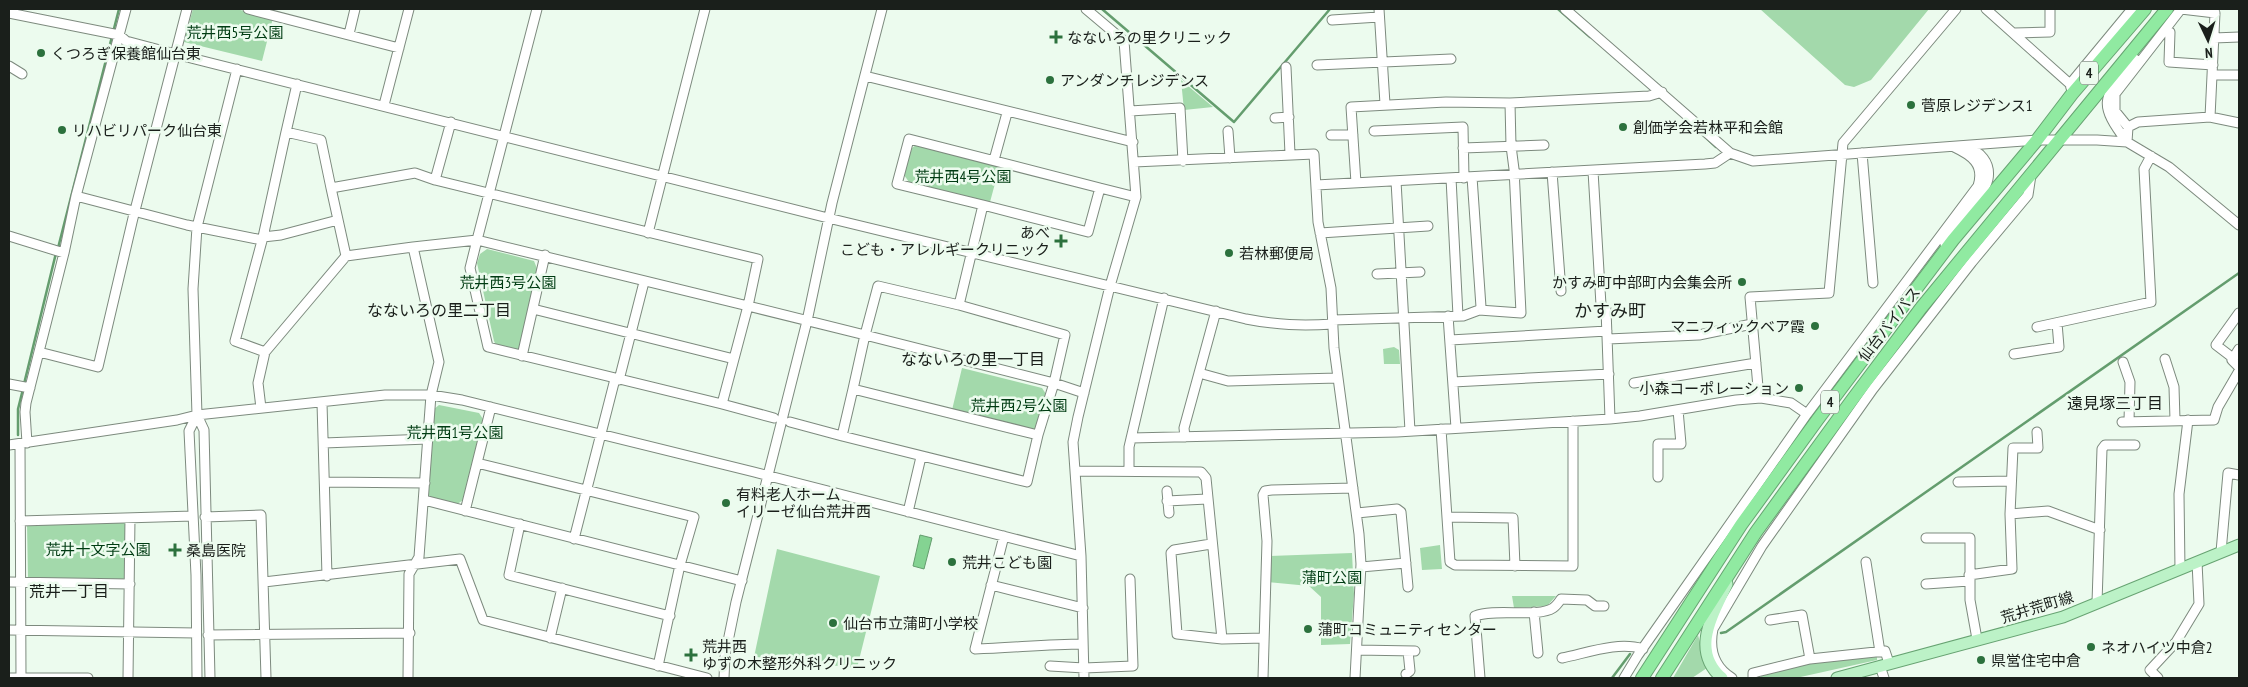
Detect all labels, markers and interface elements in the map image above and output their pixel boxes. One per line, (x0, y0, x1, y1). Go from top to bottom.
north arrow (2183, 15, 2233, 65)
park label: 荒井西5号公園 (187, 23, 283, 42)
place label: なないろの里クリニック (1067, 28, 1232, 47)
marker: なないろの里クリニック (1049, 30, 1063, 44)
place label: くつろぎ保養館仙台東 (51, 44, 201, 63)
text: N (2205, 44, 2213, 62)
marker: くつろぎ保養館仙台東 (35, 47, 47, 59)
road number: 4 (2080, 62, 2098, 84)
place label: アンダンチレジデンス (1060, 71, 1209, 90)
marker: アンダンチレジデンス (1044, 74, 1056, 86)
place label: 菅原レジデンス1 (1921, 96, 2032, 115)
marker: 菅原レジデンス1 (1905, 99, 1917, 111)
place label: 創価学会若林平和会館 (1633, 118, 1783, 137)
place label: リハビリパーク仙台東 (72, 121, 222, 140)
marker: 創価学会若林平和会館 (1617, 121, 1629, 133)
marker: リハビリパーク仙台東 (56, 124, 68, 136)
park label: 荒井西4号公園 (915, 167, 1011, 186)
place label: あべ こども・アレルギークリニック (840, 223, 1050, 259)
marker: あべ こども・アレルギークリニック (1054, 234, 1068, 248)
place label: 若林郵便局 (1239, 244, 1314, 263)
marker: 若林郵便局 (1223, 247, 1235, 259)
park label: 荒井西3号公園 (460, 273, 556, 292)
place label: かすみ町中部町内会集会所 (1552, 273, 1732, 292)
marker: かすみ町中部町内会集会所 (1736, 276, 1748, 288)
street label: 仙台バイパス (1854, 283, 1924, 365)
district label: かすみ町 (1574, 299, 1646, 322)
district label: なないろの里二丁目 (367, 300, 511, 320)
place label: マニフィックベア霞 (1670, 317, 1805, 336)
marker: マニフィックベア霞 (1809, 320, 1821, 332)
district label: なないろの里一丁目 (901, 349, 1045, 369)
place label: 小森コーポレーション (1639, 379, 1789, 398)
marker: 小森コーポレーション (1793, 382, 1805, 394)
road number: 4 (1821, 391, 1839, 414)
district label: 遠見塚三丁目 (2067, 393, 2163, 413)
park label: 荒井西2号公園 (971, 396, 1067, 415)
park label: 荒井西1号公園 (407, 423, 503, 442)
place label: 有料老人ホーム イリーゼ仙台荒井西 (736, 485, 871, 521)
marker: 有料老人ホーム イリーゼ仙台荒井西 (720, 497, 732, 509)
park label: 荒井十文字公園 (45, 540, 151, 559)
place label: 桑島医院 (186, 541, 246, 560)
marker: 桑島医院 (168, 543, 182, 557)
place label: 荒井こども園 (962, 553, 1052, 572)
marker: 荒井こども園 (946, 556, 958, 568)
park label: 蒲町公園 (1302, 568, 1362, 587)
district label: 荒井一丁目 (29, 581, 109, 601)
street label: 荒井荒町線 (1998, 587, 2076, 627)
place label: 仙台市立蒲町小学校 (843, 614, 978, 633)
marker: 仙台市立蒲町小学校 (827, 617, 839, 629)
place label: 蒲町コミュニティセンター (1318, 620, 1497, 639)
marker: 蒲町コミュニティセンター (1302, 623, 1314, 635)
place label: 荒井西 ゆずの木整形外科クリニック (702, 637, 897, 673)
place label: ネオハイツ中倉2 (2101, 638, 2212, 657)
marker: ネオハイツ中倉2 (2085, 641, 2097, 653)
marker: 荒井西 ゆずの木整形外科クリニック (684, 648, 698, 662)
place label: 県営住宅中倉 (1991, 651, 2081, 670)
marker: 県営住宅中倉 (1975, 654, 1987, 666)

